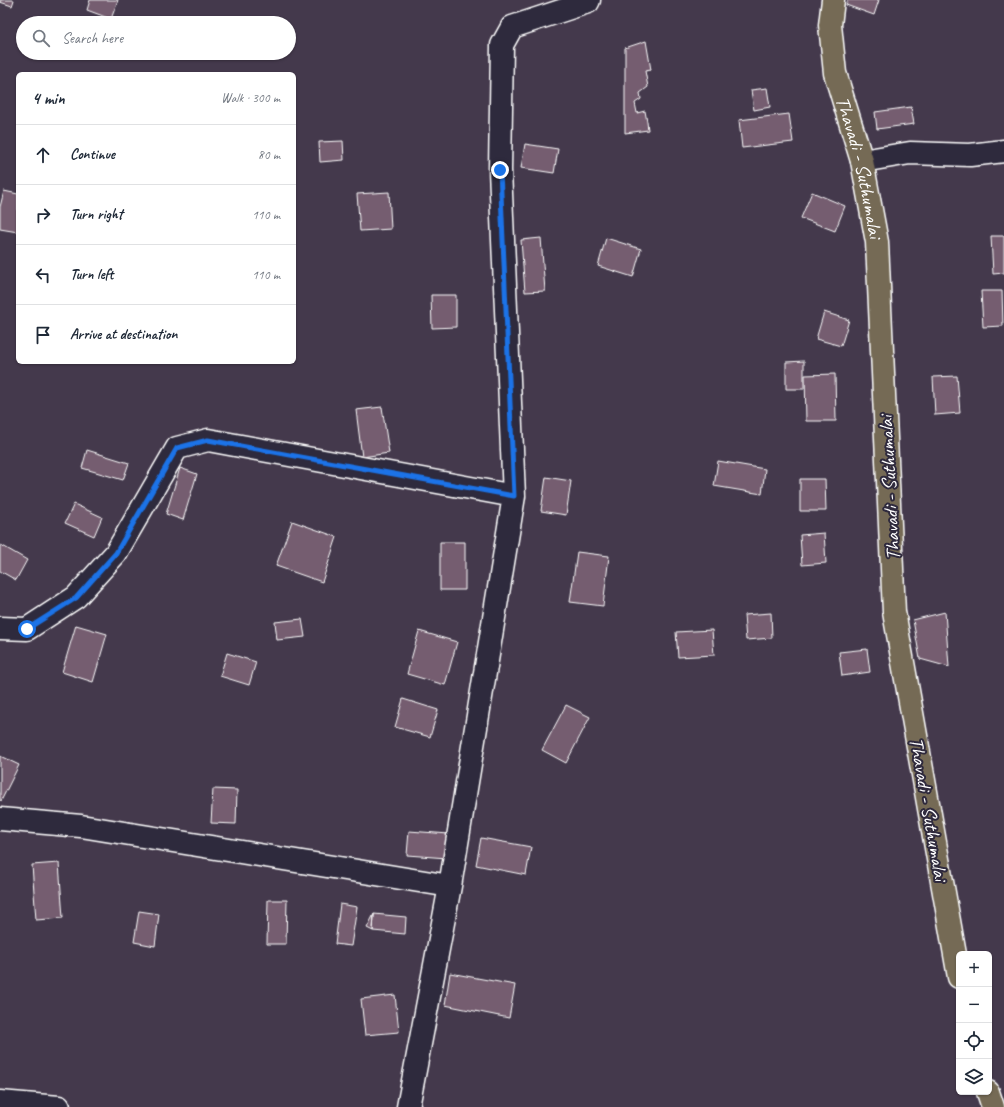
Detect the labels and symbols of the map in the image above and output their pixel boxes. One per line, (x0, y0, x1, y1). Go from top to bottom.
street label: Thavadi - Suthumalai (830, 93, 888, 242)
route end (491, 161, 509, 179)
street label: Thavadi - Suthumalai (873, 413, 906, 561)
route start (18, 620, 36, 638)
street label: Thavadi - Suthumalai (904, 735, 954, 885)

